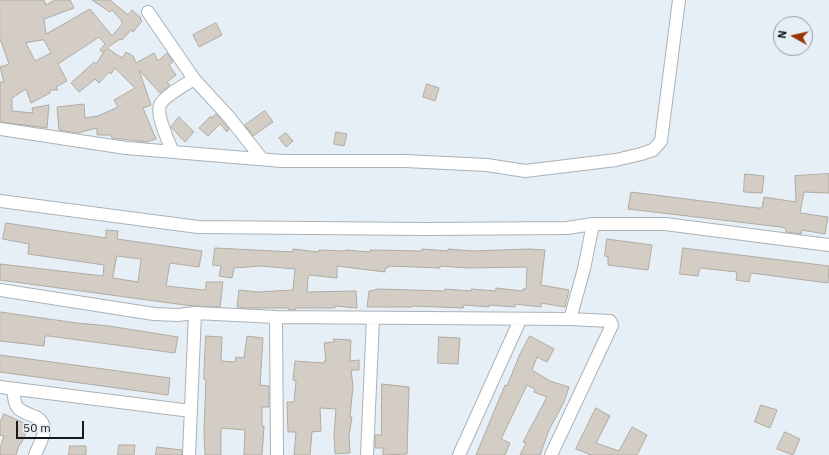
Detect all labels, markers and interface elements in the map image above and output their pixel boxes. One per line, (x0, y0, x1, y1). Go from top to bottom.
north arrow (773, 16, 813, 56)
text: N (775, 30, 790, 39)
scale bar (18, 413, 86, 439)
text: 50 m (23, 420, 51, 435)

